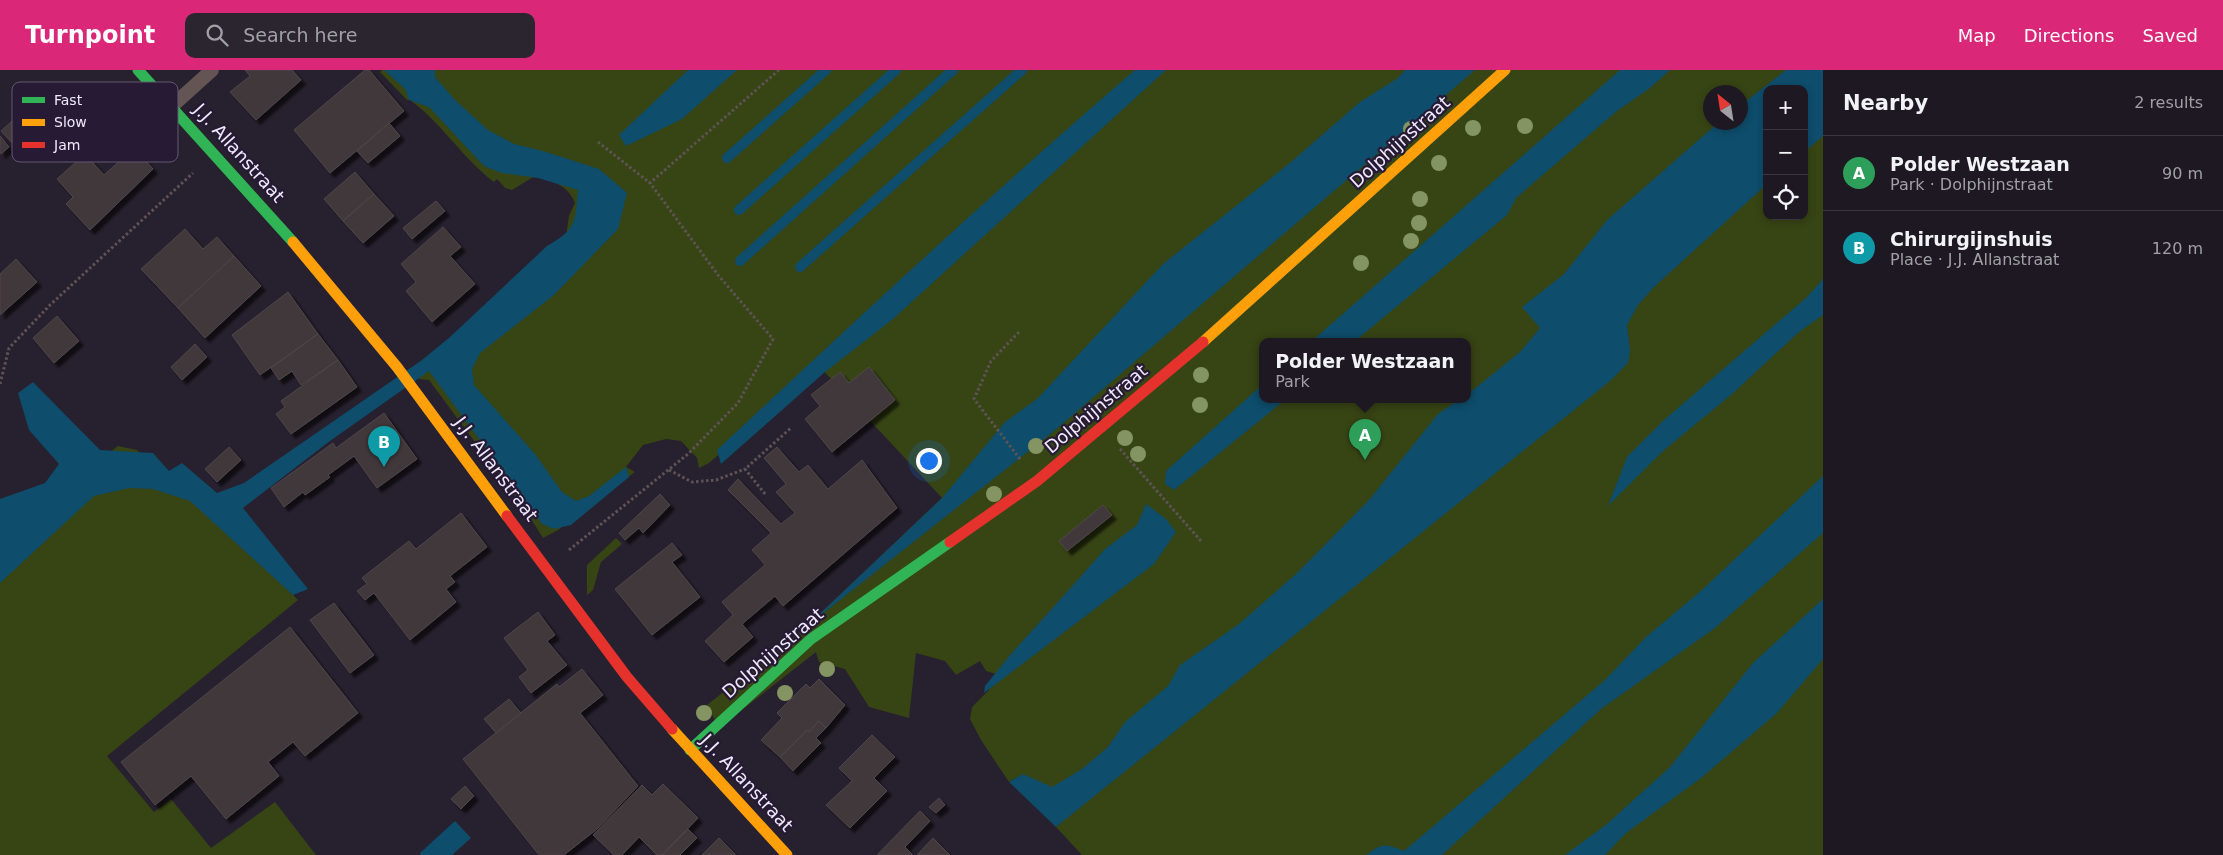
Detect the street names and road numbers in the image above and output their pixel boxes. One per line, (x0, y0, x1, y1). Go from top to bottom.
street label: Dolphijnstraat (1345, 91, 1454, 192)
street label: J.J. Allanstraat (189, 98, 289, 206)
street label: Dolphijnstraat (1040, 360, 1151, 458)
street label: J.J. Allanstraat (450, 411, 543, 525)
street label: Dolphijnstraat (718, 603, 828, 702)
street label: J.J. Allanstraat (696, 729, 798, 836)

